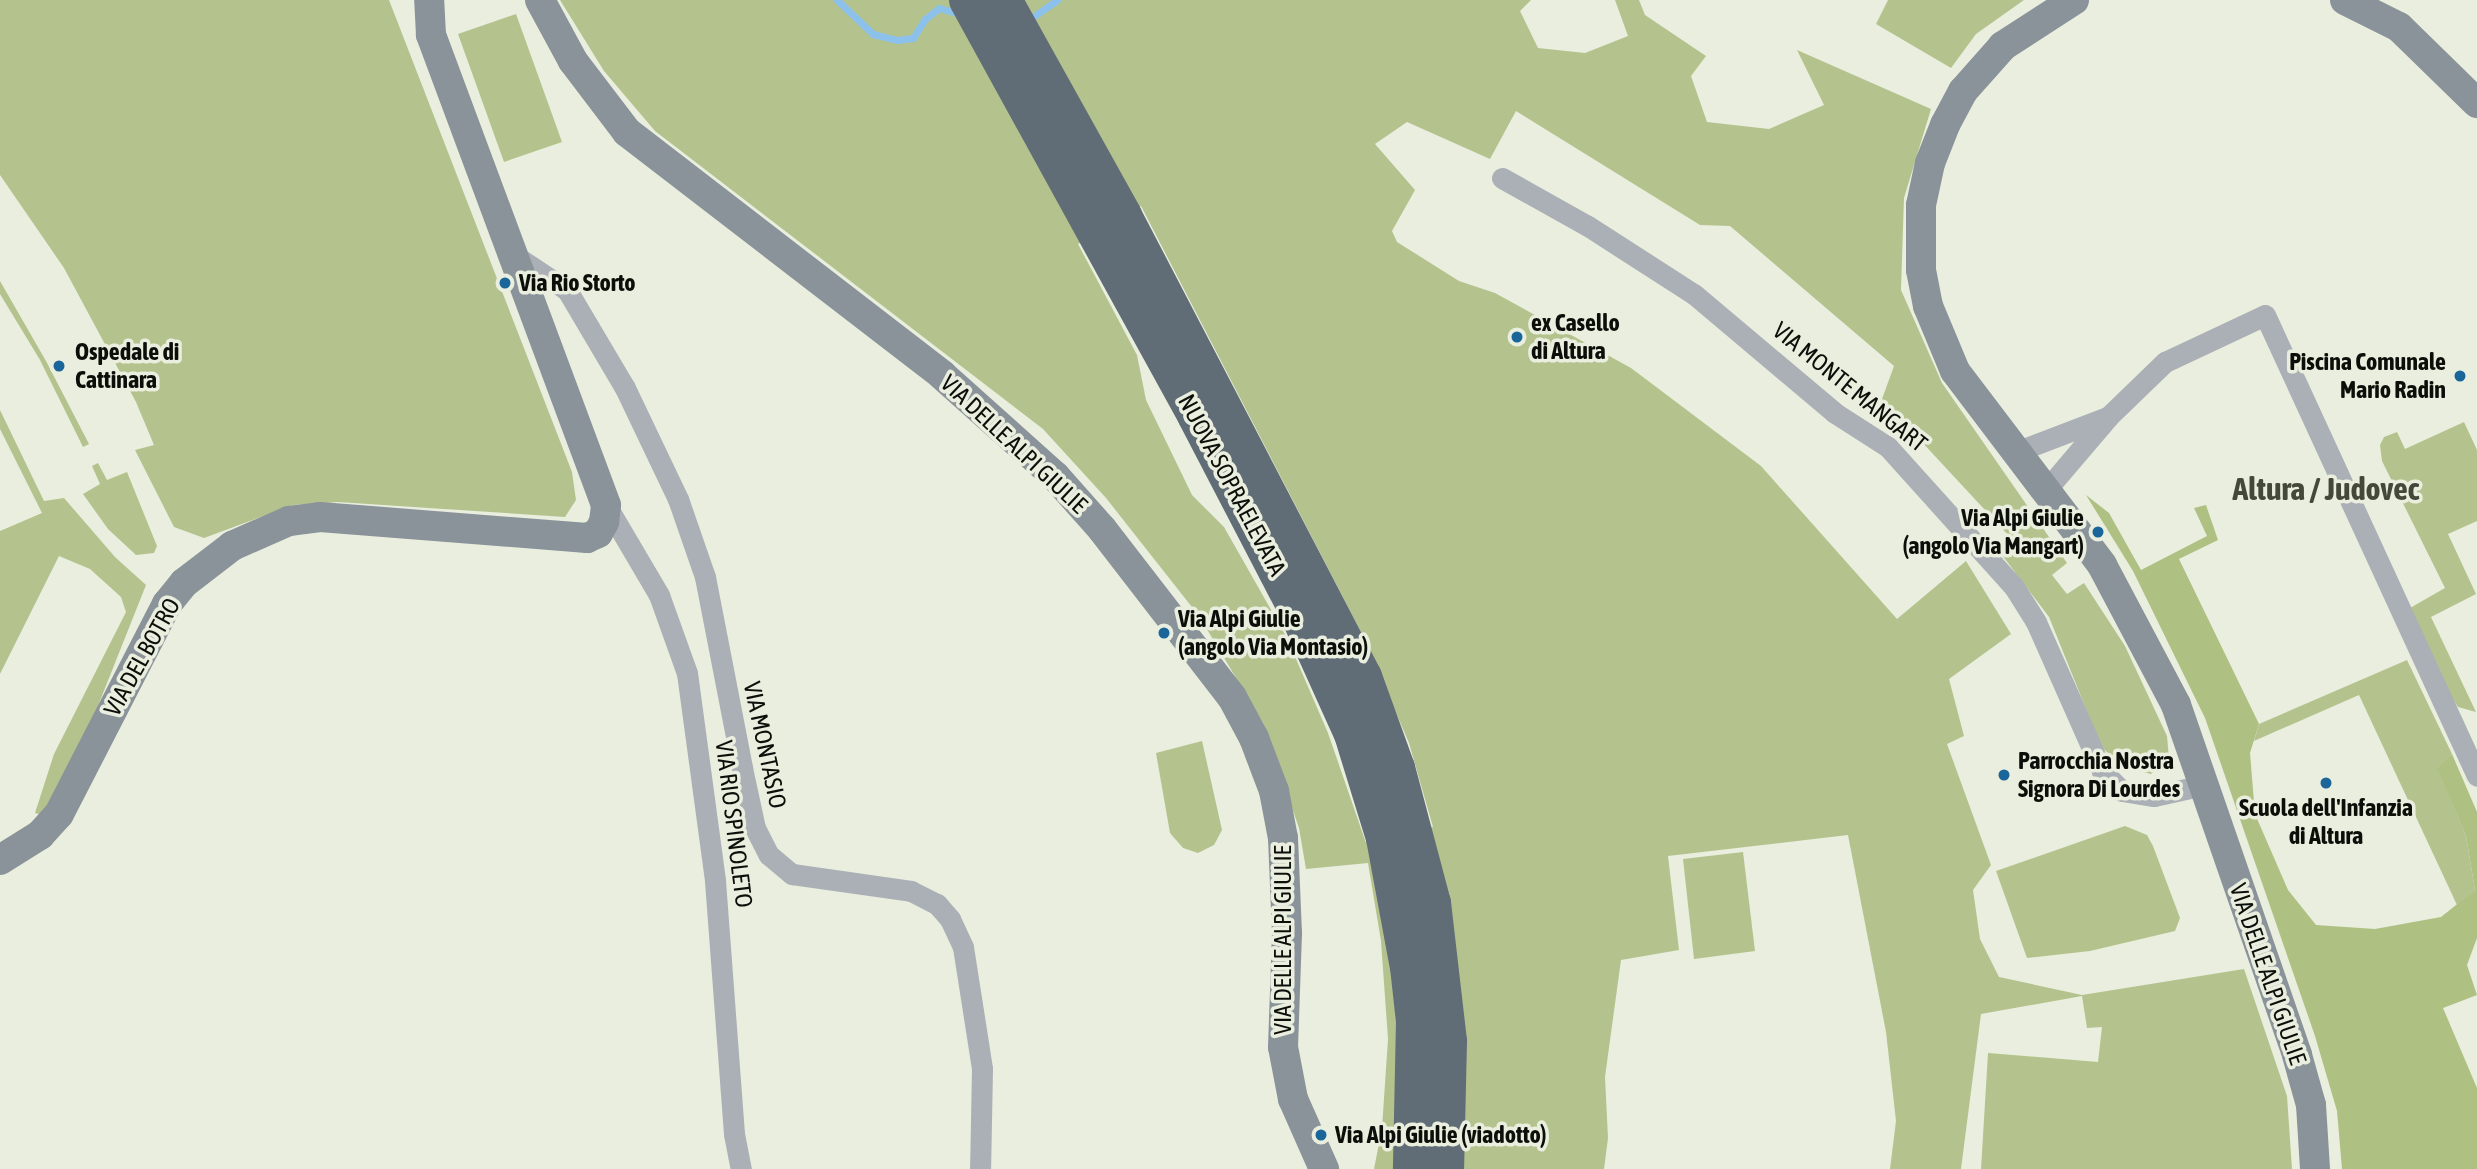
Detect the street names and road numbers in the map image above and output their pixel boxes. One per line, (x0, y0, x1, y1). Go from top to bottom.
street label: VIA MONTE MANGART (1767, 316, 1933, 458)
street label: VIA DELLE ALPI GIULIE (935, 369, 1093, 519)
street label: NUOVA SOPRAELEVATA (1172, 389, 1292, 581)
street label: VIA DEL BOTRO (98, 593, 186, 721)
street label: VIA MONTASIO (738, 679, 792, 811)
street label: VIA RIO SPINOLETO (709, 739, 759, 909)
street label: VIA DELLE ALPI GIULIE (1269, 845, 1297, 1035)
street label: VIA DELLE ALPI GIULIE (2224, 880, 2312, 1068)

